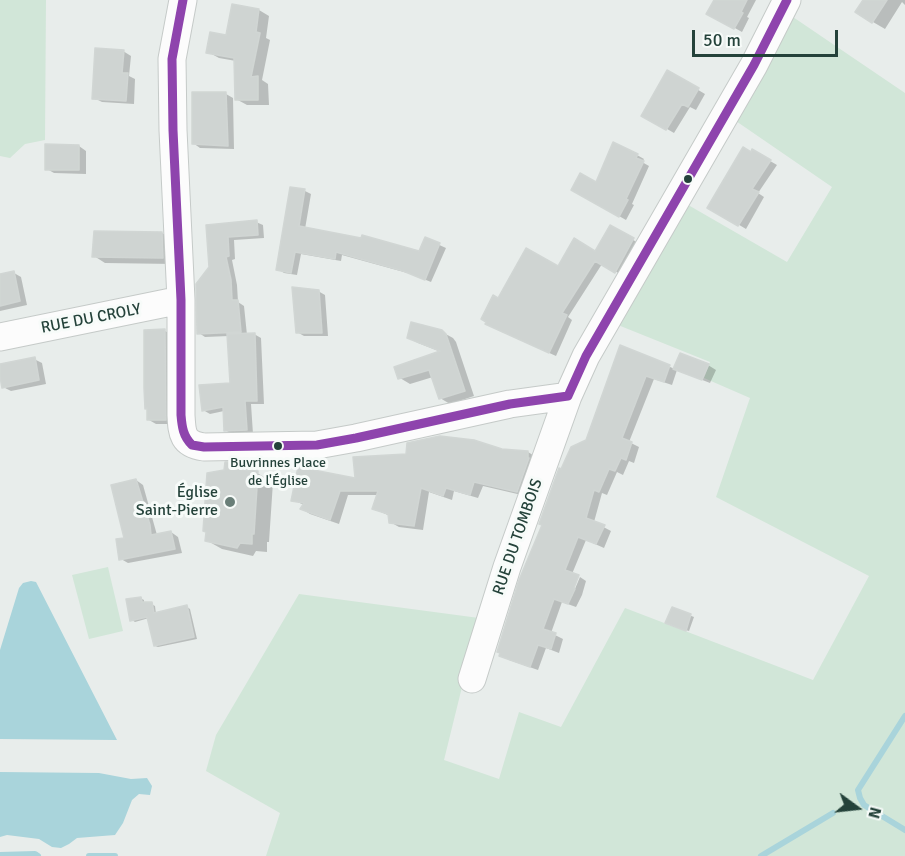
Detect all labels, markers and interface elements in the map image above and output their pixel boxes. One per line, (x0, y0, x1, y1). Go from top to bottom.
scale bar (695, 18, 840, 56)
text: 50 m (703, 29, 741, 51)
unlabelled marker (682, 173, 694, 185)
street label: RUE DU CROLY (39, 300, 143, 338)
marker: Buvrinnes Place de l'Église (272, 440, 284, 452)
place label: Buvrinnes Place de l'Église (230, 455, 326, 488)
street label: RUE DU TOMBOIS (489, 476, 547, 598)
place label: Église Saint-Pierre (136, 483, 218, 521)
marker: Église Saint-Pierre (223, 495, 237, 509)
north arrow (827, 778, 887, 838)
text: N (863, 805, 885, 821)

